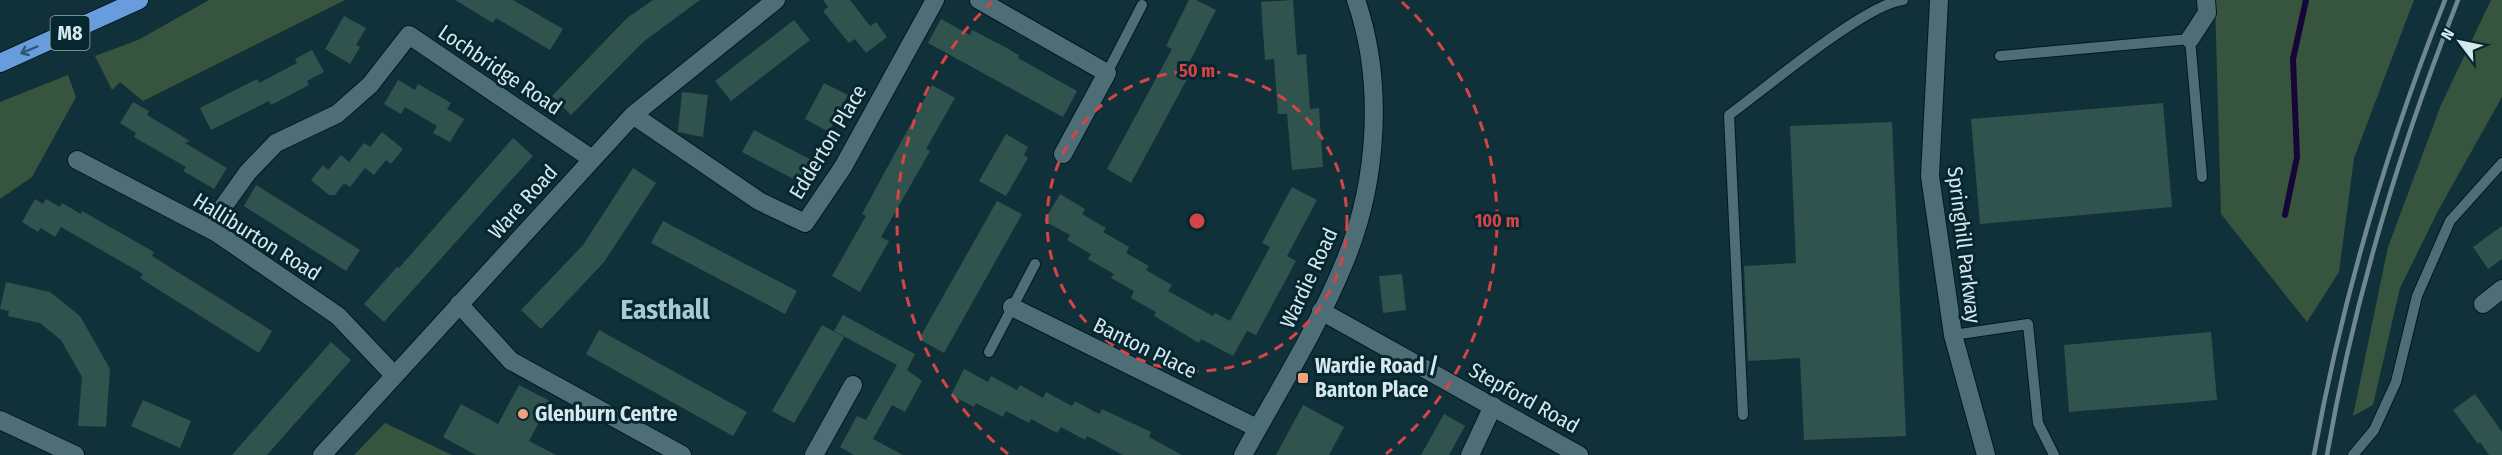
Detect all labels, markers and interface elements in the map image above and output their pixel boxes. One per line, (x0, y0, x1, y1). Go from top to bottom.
north arrow (2430, 12, 2490, 72)
road number: M8 (50, 16, 90, 50)
street label: Lochbridge Road (433, 19, 567, 121)
text: N (2437, 25, 2458, 43)
one-way arrow (20, 45, 38, 57)
text: 50 m (1179, 60, 1215, 82)
street label: Edderton Place (784, 80, 872, 204)
street label: Ware Road (483, 159, 563, 245)
street label: Springhill Parkway (1941, 165, 1987, 325)
street label: Halliburton Road (188, 187, 326, 287)
text: 100 m (1475, 210, 1519, 232)
centre of rings (1187, 211, 1207, 231)
street label: Wardie Road (1274, 224, 1344, 332)
district label: Easthall (620, 294, 710, 326)
street label: Banton Place (1089, 312, 1201, 384)
place label: Wardie Road / Banton Place (1315, 353, 1439, 403)
street label: Stepford Road (1464, 357, 1584, 439)
marker: Wardie Road / Banton Place (1296, 371, 1310, 385)
place label: Glenburn Centre (535, 401, 678, 427)
marker: Glenburn Centre (516, 407, 530, 421)

